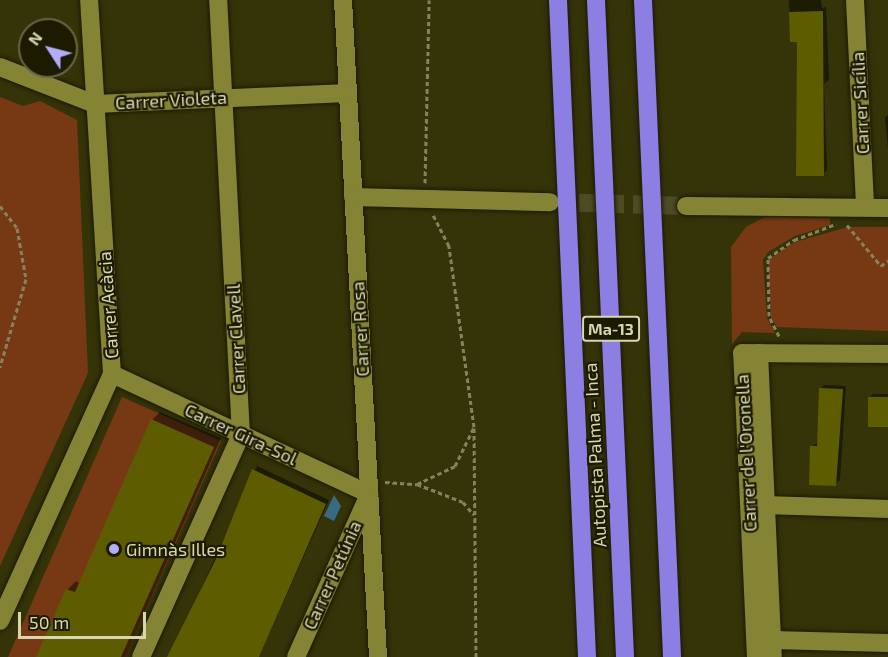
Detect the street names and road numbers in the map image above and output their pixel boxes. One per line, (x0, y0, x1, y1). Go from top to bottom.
street label: Carrer Sicília (847, 51, 873, 155)
street label: Carrer Violeta (114, 86, 228, 114)
street label: Carrer Acàcia (93, 250, 123, 360)
street label: Carrer Rosa (347, 281, 373, 377)
street label: Carrer Clavell (222, 283, 250, 395)
road number: Ma-13 (581, 316, 641, 342)
street label: Autopista Palma - Inca (579, 362, 611, 548)
street label: Carrer de l'Oronella (731, 374, 761, 532)
street label: Carrer Gira-Sol (181, 399, 301, 469)
street label: Carrer Petúnia (298, 517, 366, 633)

